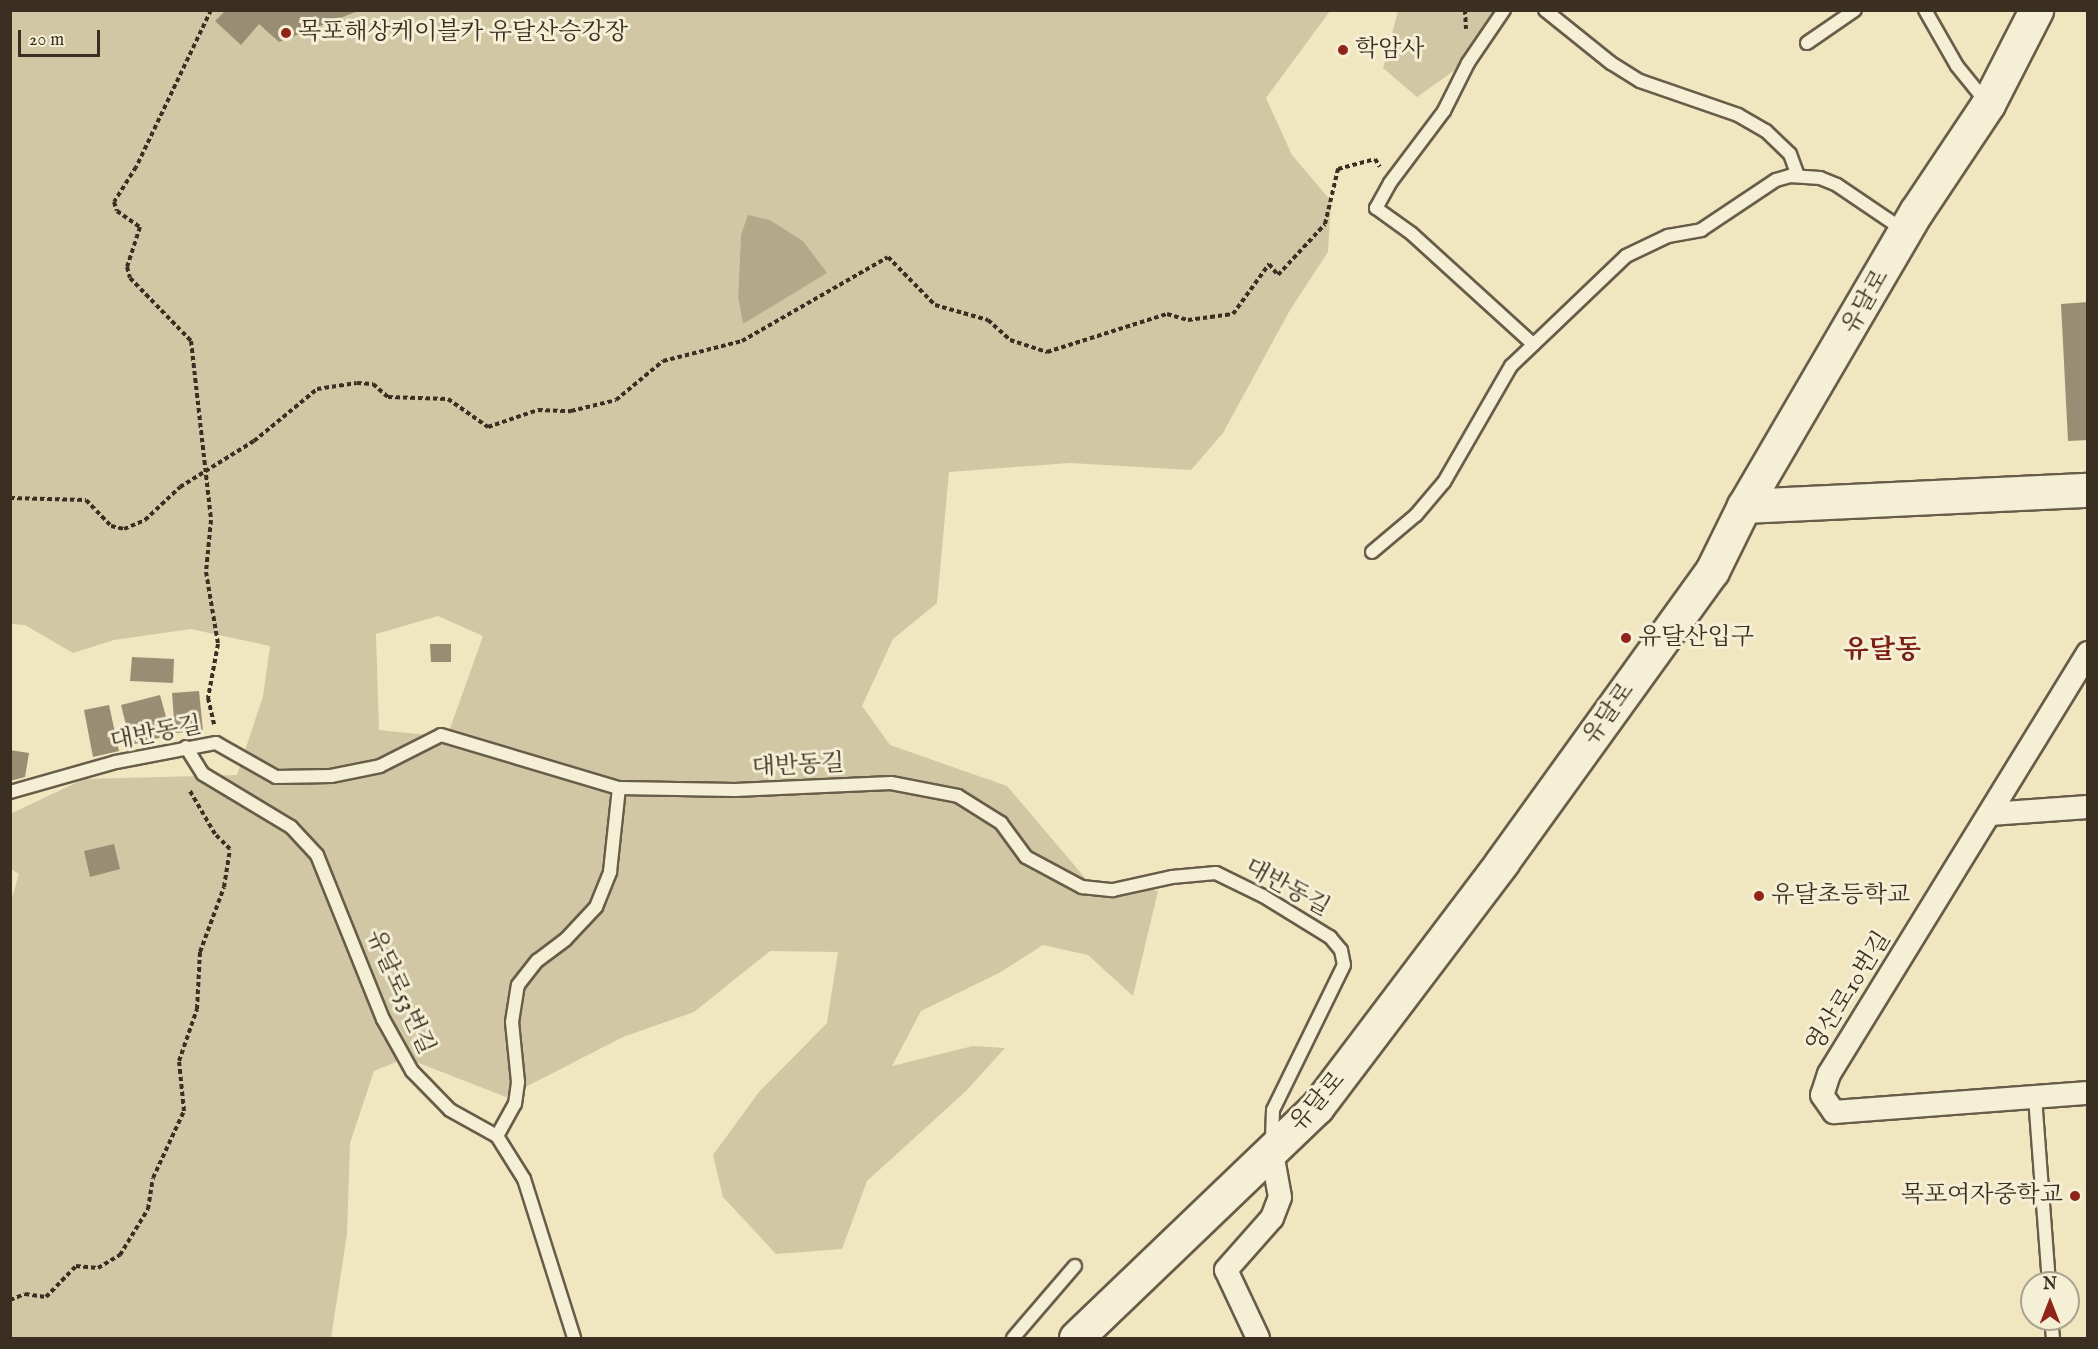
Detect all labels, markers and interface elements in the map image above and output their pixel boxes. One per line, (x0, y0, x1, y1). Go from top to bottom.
scale bar (21, 18, 104, 56)
place label: 목포해상케이블카 유달산승강장 (298, 19, 628, 47)
marker: 목포해상케이블카 유달산승강장 (279, 26, 293, 40)
text: 20 m (29, 29, 64, 52)
place label: 학암사 (1355, 36, 1425, 64)
marker: 학암사 (1336, 43, 1350, 57)
street label: 유달로 (1836, 265, 1896, 339)
place label: 유달산입구 (1638, 624, 1754, 652)
marker: 유달산입구 (1619, 631, 1633, 645)
district label: 유달동 (1843, 636, 1921, 668)
street label: 유달로 (1577, 677, 1641, 751)
street label: 대반동길 (108, 711, 204, 757)
street label: 대반동길 (751, 749, 845, 783)
street label: 대반동길 (1239, 853, 1335, 923)
place label: 유달초등학교 (1771, 882, 1910, 910)
marker: 유달초등학교 (1752, 889, 1766, 903)
street label: 유달로53번길 (360, 925, 440, 1059)
street label: 영산로10번길 (1801, 926, 1897, 1058)
street label: 유달로 (1284, 1066, 1352, 1138)
place label: 목포여자중학교 (1901, 1182, 2063, 1210)
marker: 목포여자중학교 (2068, 1189, 2082, 1203)
north arrow (2020, 1271, 2080, 1331)
text: N (2043, 1275, 2057, 1295)

